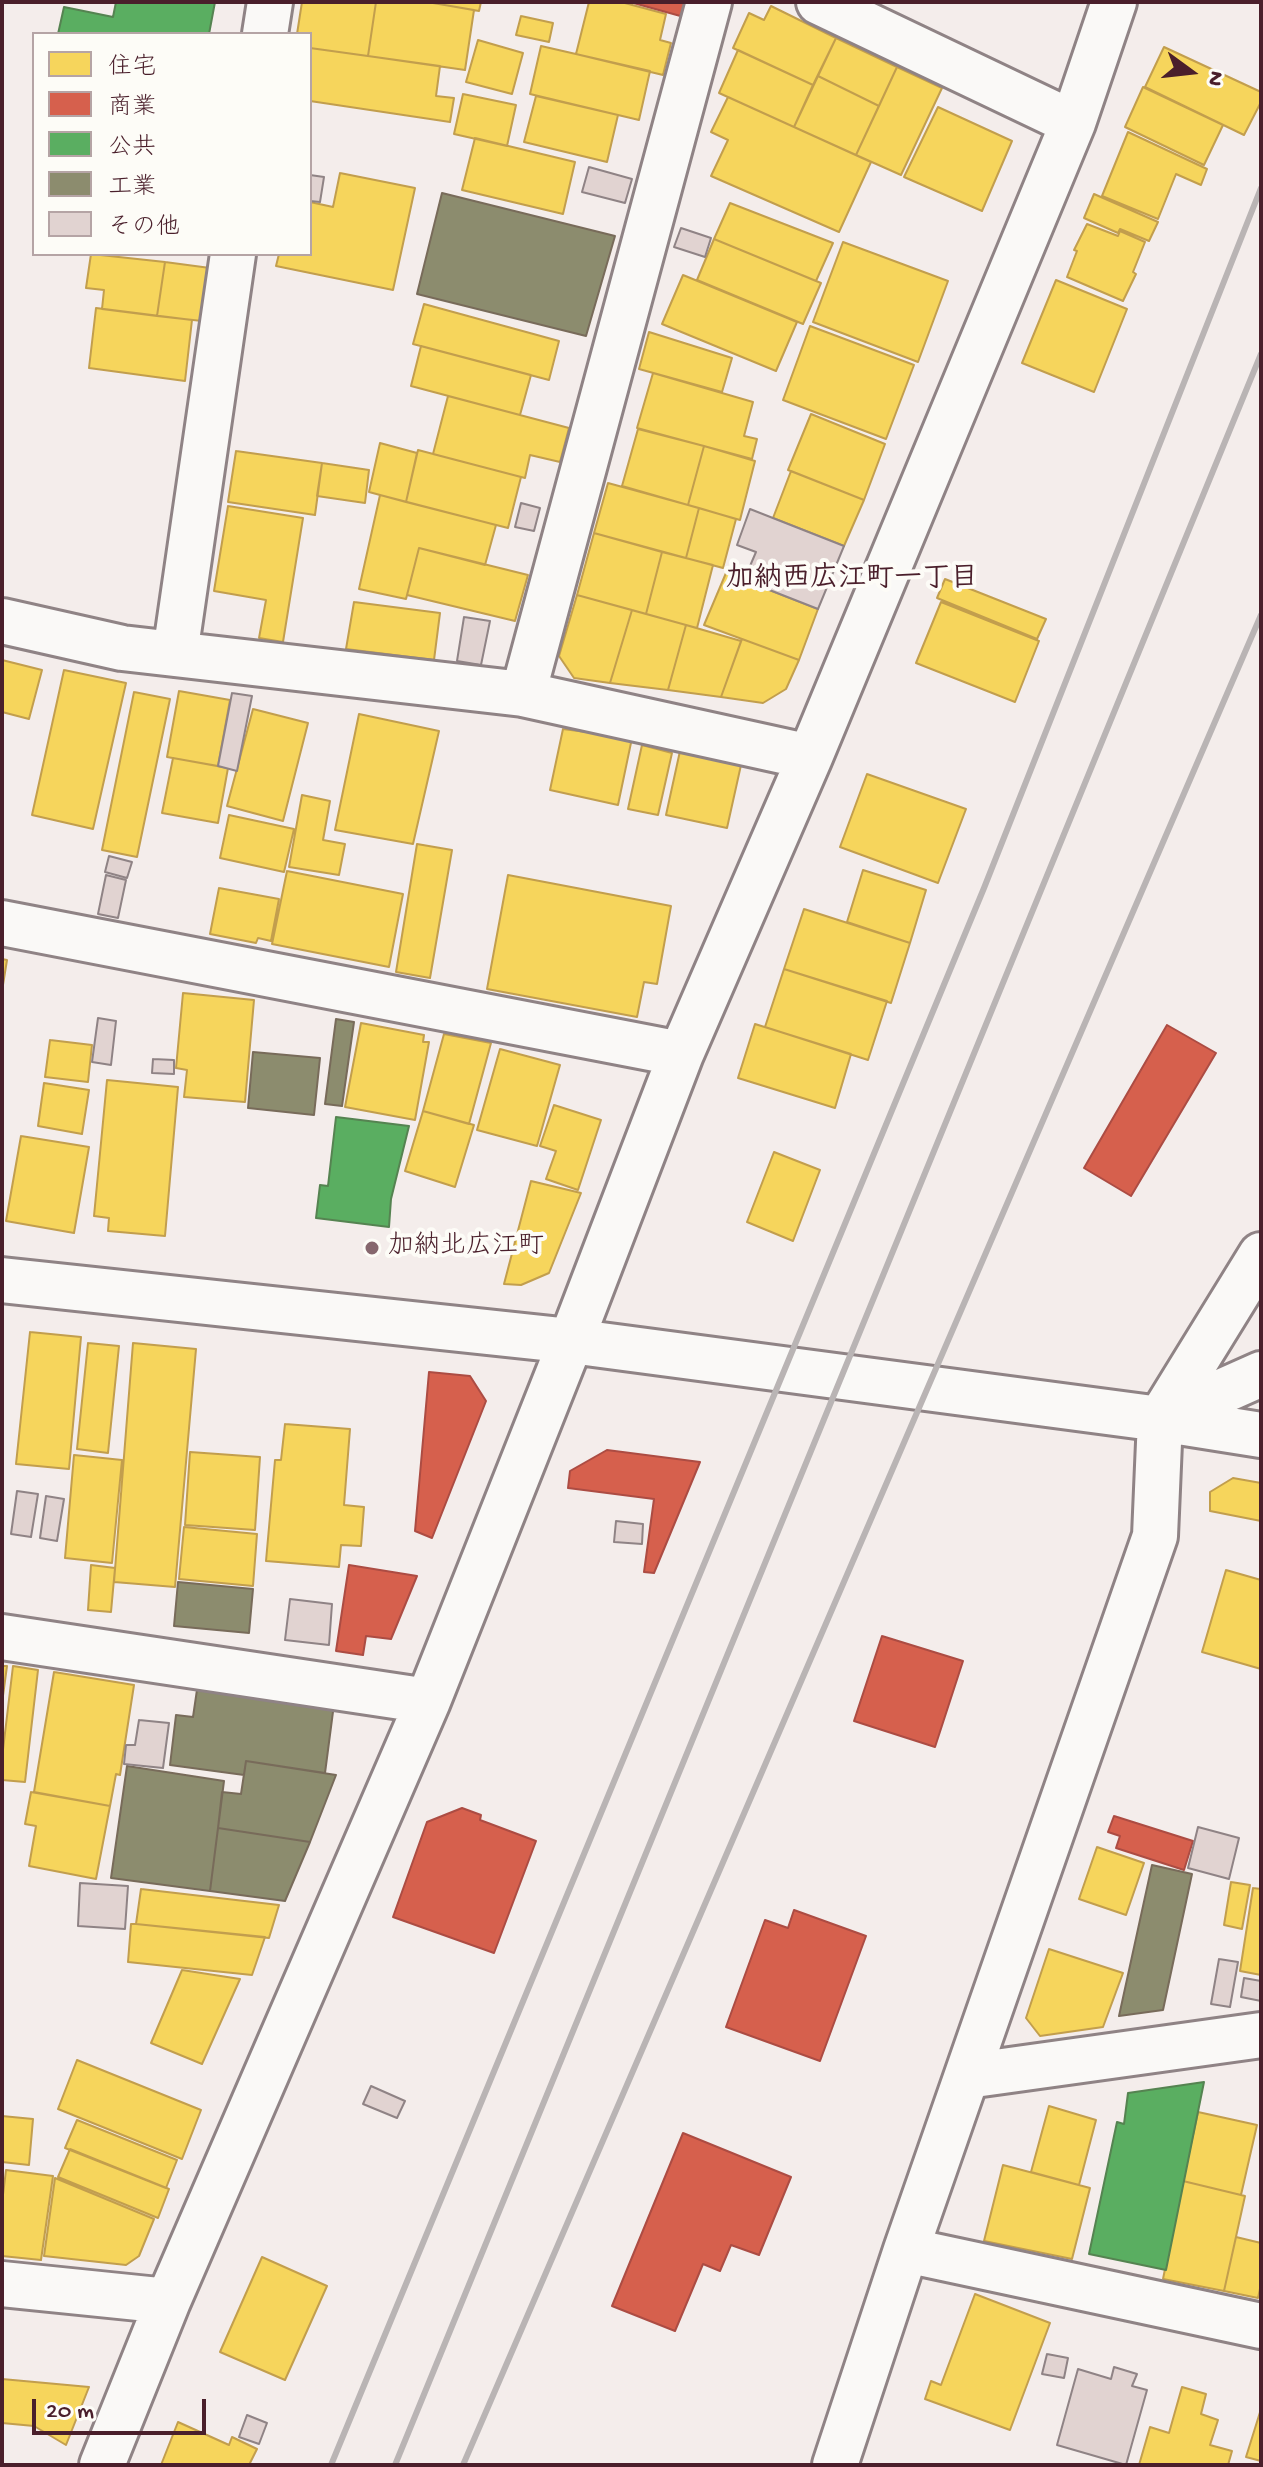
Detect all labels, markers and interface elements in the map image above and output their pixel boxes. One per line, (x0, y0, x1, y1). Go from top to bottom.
legend (32, 32, 312, 256)
north arrow (1151, 32, 1231, 112)
text: 住宅 (108, 54, 156, 83)
text: N (1200, 68, 1229, 89)
text: 商業 (108, 94, 156, 123)
text: 公共 (108, 134, 156, 163)
text: 工業 (108, 174, 156, 203)
text: その他 (108, 214, 180, 243)
district label: 加納西広江町一丁目 (726, 564, 978, 598)
place label: 加納北広江町 (388, 1232, 544, 1264)
marker: 加納北広江町 (363, 1239, 381, 1257)
scale bar (36, 2383, 210, 2433)
text: 20 m (46, 2398, 94, 2427)

